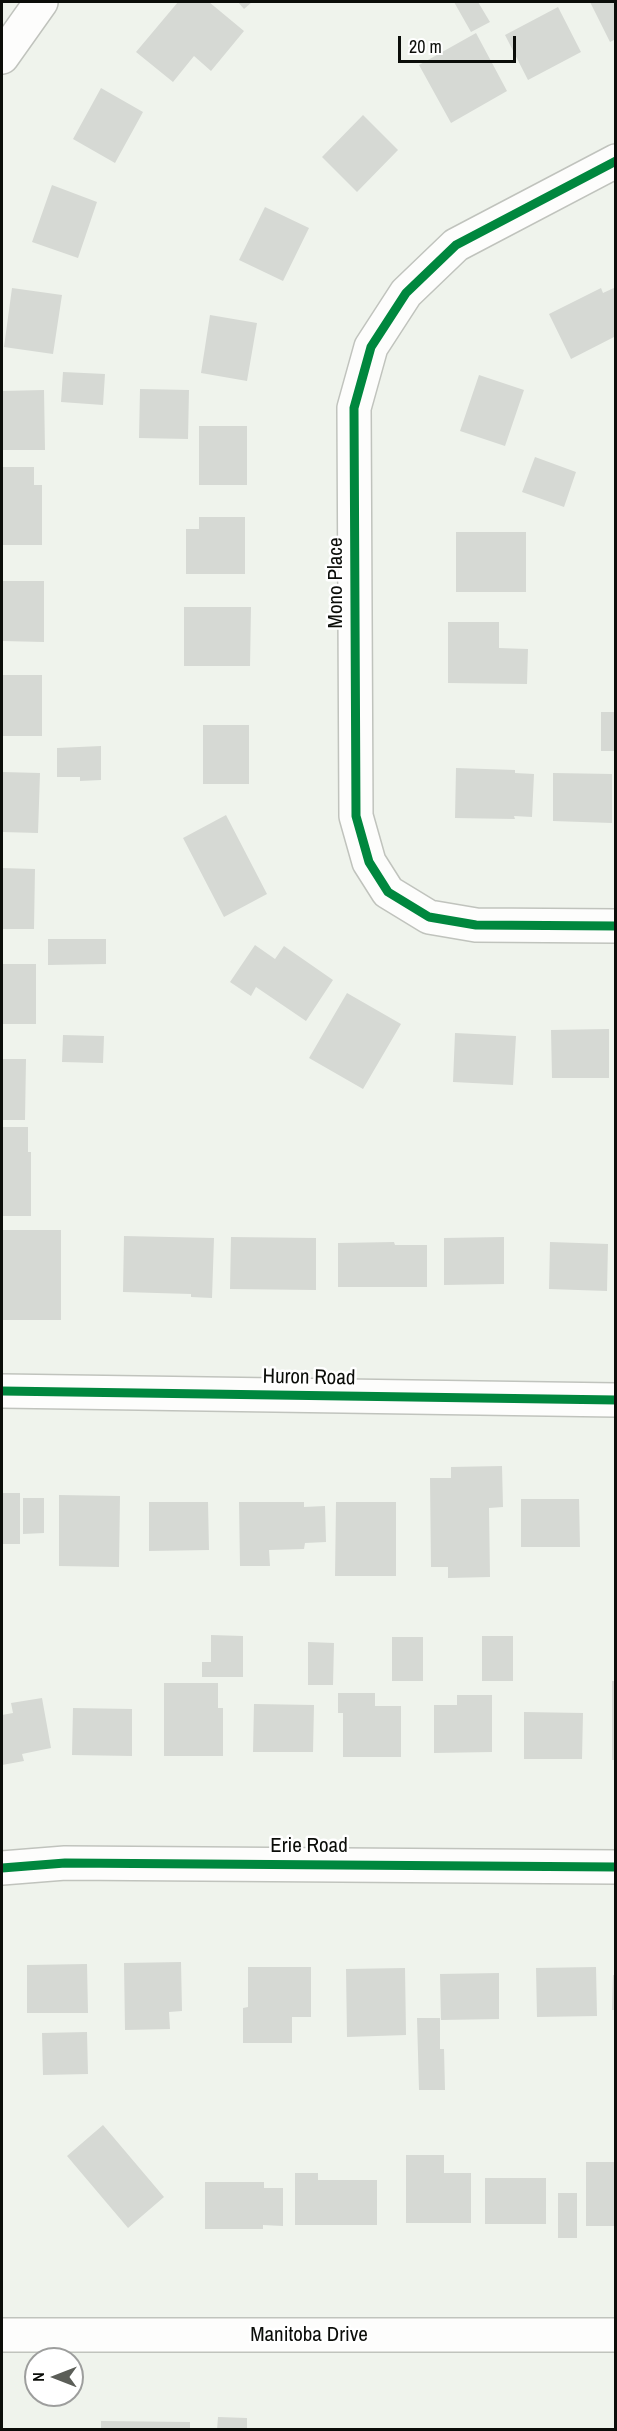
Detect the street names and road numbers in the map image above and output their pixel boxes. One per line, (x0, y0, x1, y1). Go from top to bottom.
street label: Mono Place (323, 538, 349, 628)
street label: Huron Road (262, 1365, 356, 1391)
street label: Erie Road (270, 1833, 348, 1859)
street label: Manitoba Drive (250, 2322, 368, 2348)

